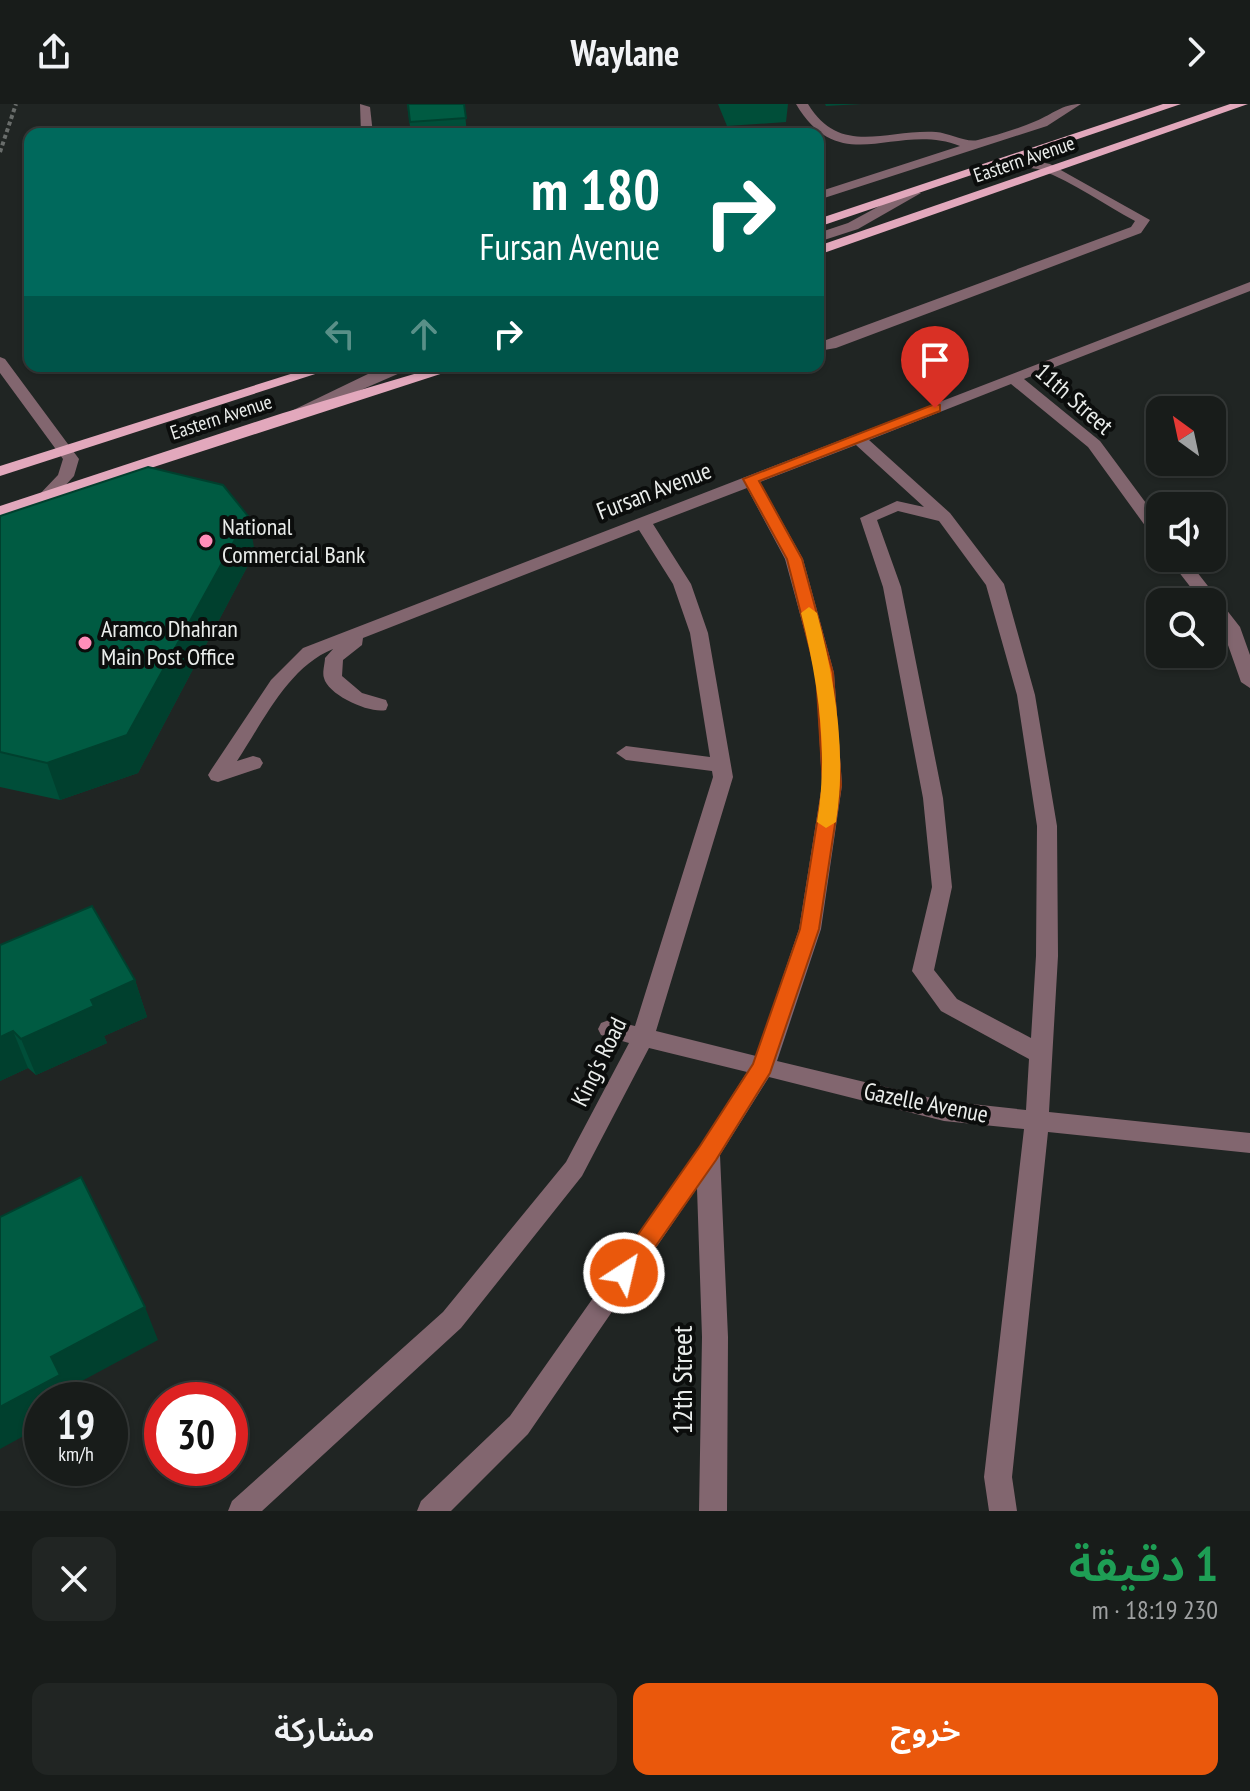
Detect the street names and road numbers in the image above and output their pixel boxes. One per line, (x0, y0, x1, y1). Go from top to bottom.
street label: Eastern Avenue (970, 130, 1078, 188)
street label: 11th Street (1029, 356, 1120, 441)
street label: Eastern Avenue (167, 388, 275, 446)
street label: Fursan Avenue (592, 455, 716, 527)
street label: King's Road (564, 1012, 633, 1111)
street label: Gazelle Avenue (861, 1075, 991, 1130)
street label: 12th Street (663, 1325, 700, 1435)

